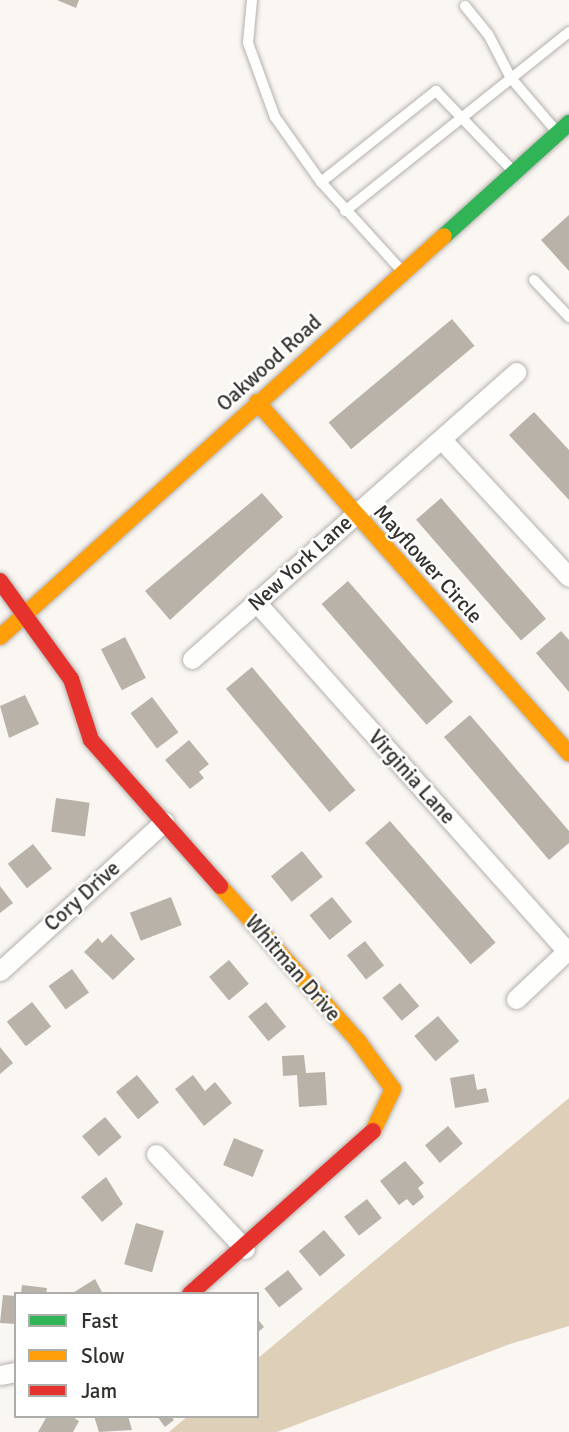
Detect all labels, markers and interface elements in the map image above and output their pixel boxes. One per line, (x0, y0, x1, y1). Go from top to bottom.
street label: Oakwood Road (211, 309, 327, 417)
street label: Mayflower Circle (368, 500, 488, 628)
street label: New York Lane (243, 510, 357, 616)
street label: Virginia Lane (363, 725, 461, 829)
street label: Cory Drive (39, 855, 125, 937)
street label: Whitman Drive (240, 910, 346, 1026)
legend (14, 1292, 259, 1418)
text: Fast (81, 1308, 118, 1334)
text: Slow (81, 1343, 125, 1369)
text: Jam (81, 1378, 117, 1404)

